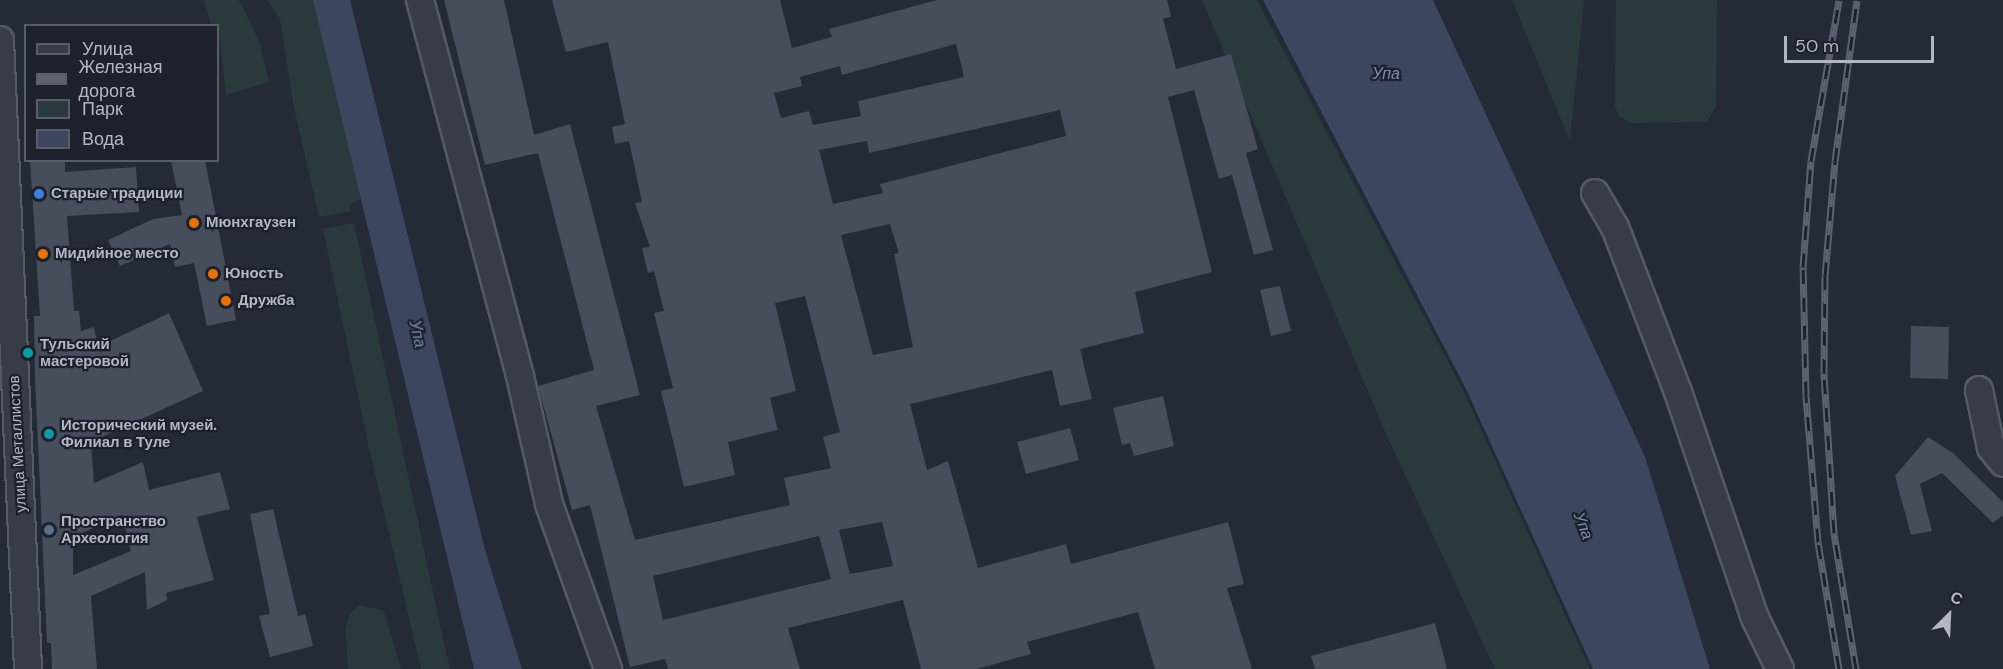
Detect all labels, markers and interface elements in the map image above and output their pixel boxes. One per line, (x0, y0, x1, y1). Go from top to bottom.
legend (24, 24, 219, 162)
scale bar (1787, 24, 1937, 62)
text: 50 m (1795, 34, 1839, 58)
text: Улица (82, 37, 133, 61)
text: Железная дорога (79, 55, 162, 103)
water label: Упа (1372, 64, 1400, 84)
text: Парк (82, 97, 123, 121)
text: Вода (82, 127, 124, 151)
place label: Старые традиции (51, 185, 183, 203)
marker: Старые традиции (32, 187, 46, 201)
place label: Мюнхгаузен (206, 214, 296, 232)
marker: Мюнхгаузен (187, 216, 201, 230)
place label: Мидийное место (55, 245, 179, 263)
marker: Мидийное место (36, 247, 50, 261)
place label: Юность (225, 265, 283, 283)
marker: Юность (206, 267, 220, 281)
place label: Дружба (238, 292, 294, 310)
marker: Дружба (219, 294, 233, 308)
water label: Упа (405, 318, 429, 350)
place label: Тульский мастеровой (40, 335, 129, 370)
marker: Тульский мастеровой (21, 346, 35, 360)
street label: улица Металлистов (5, 375, 31, 513)
place label: Исторический музей. Филиал в Туле (61, 416, 217, 451)
marker: Исторический музей. Филиал в Туле (42, 427, 56, 441)
water label: Упа (1569, 510, 1597, 542)
place label: Пространство Археология (61, 512, 166, 547)
marker: Пространство Археология (42, 523, 56, 537)
north arrow (1919, 585, 1979, 645)
text: С (1947, 586, 1966, 610)

